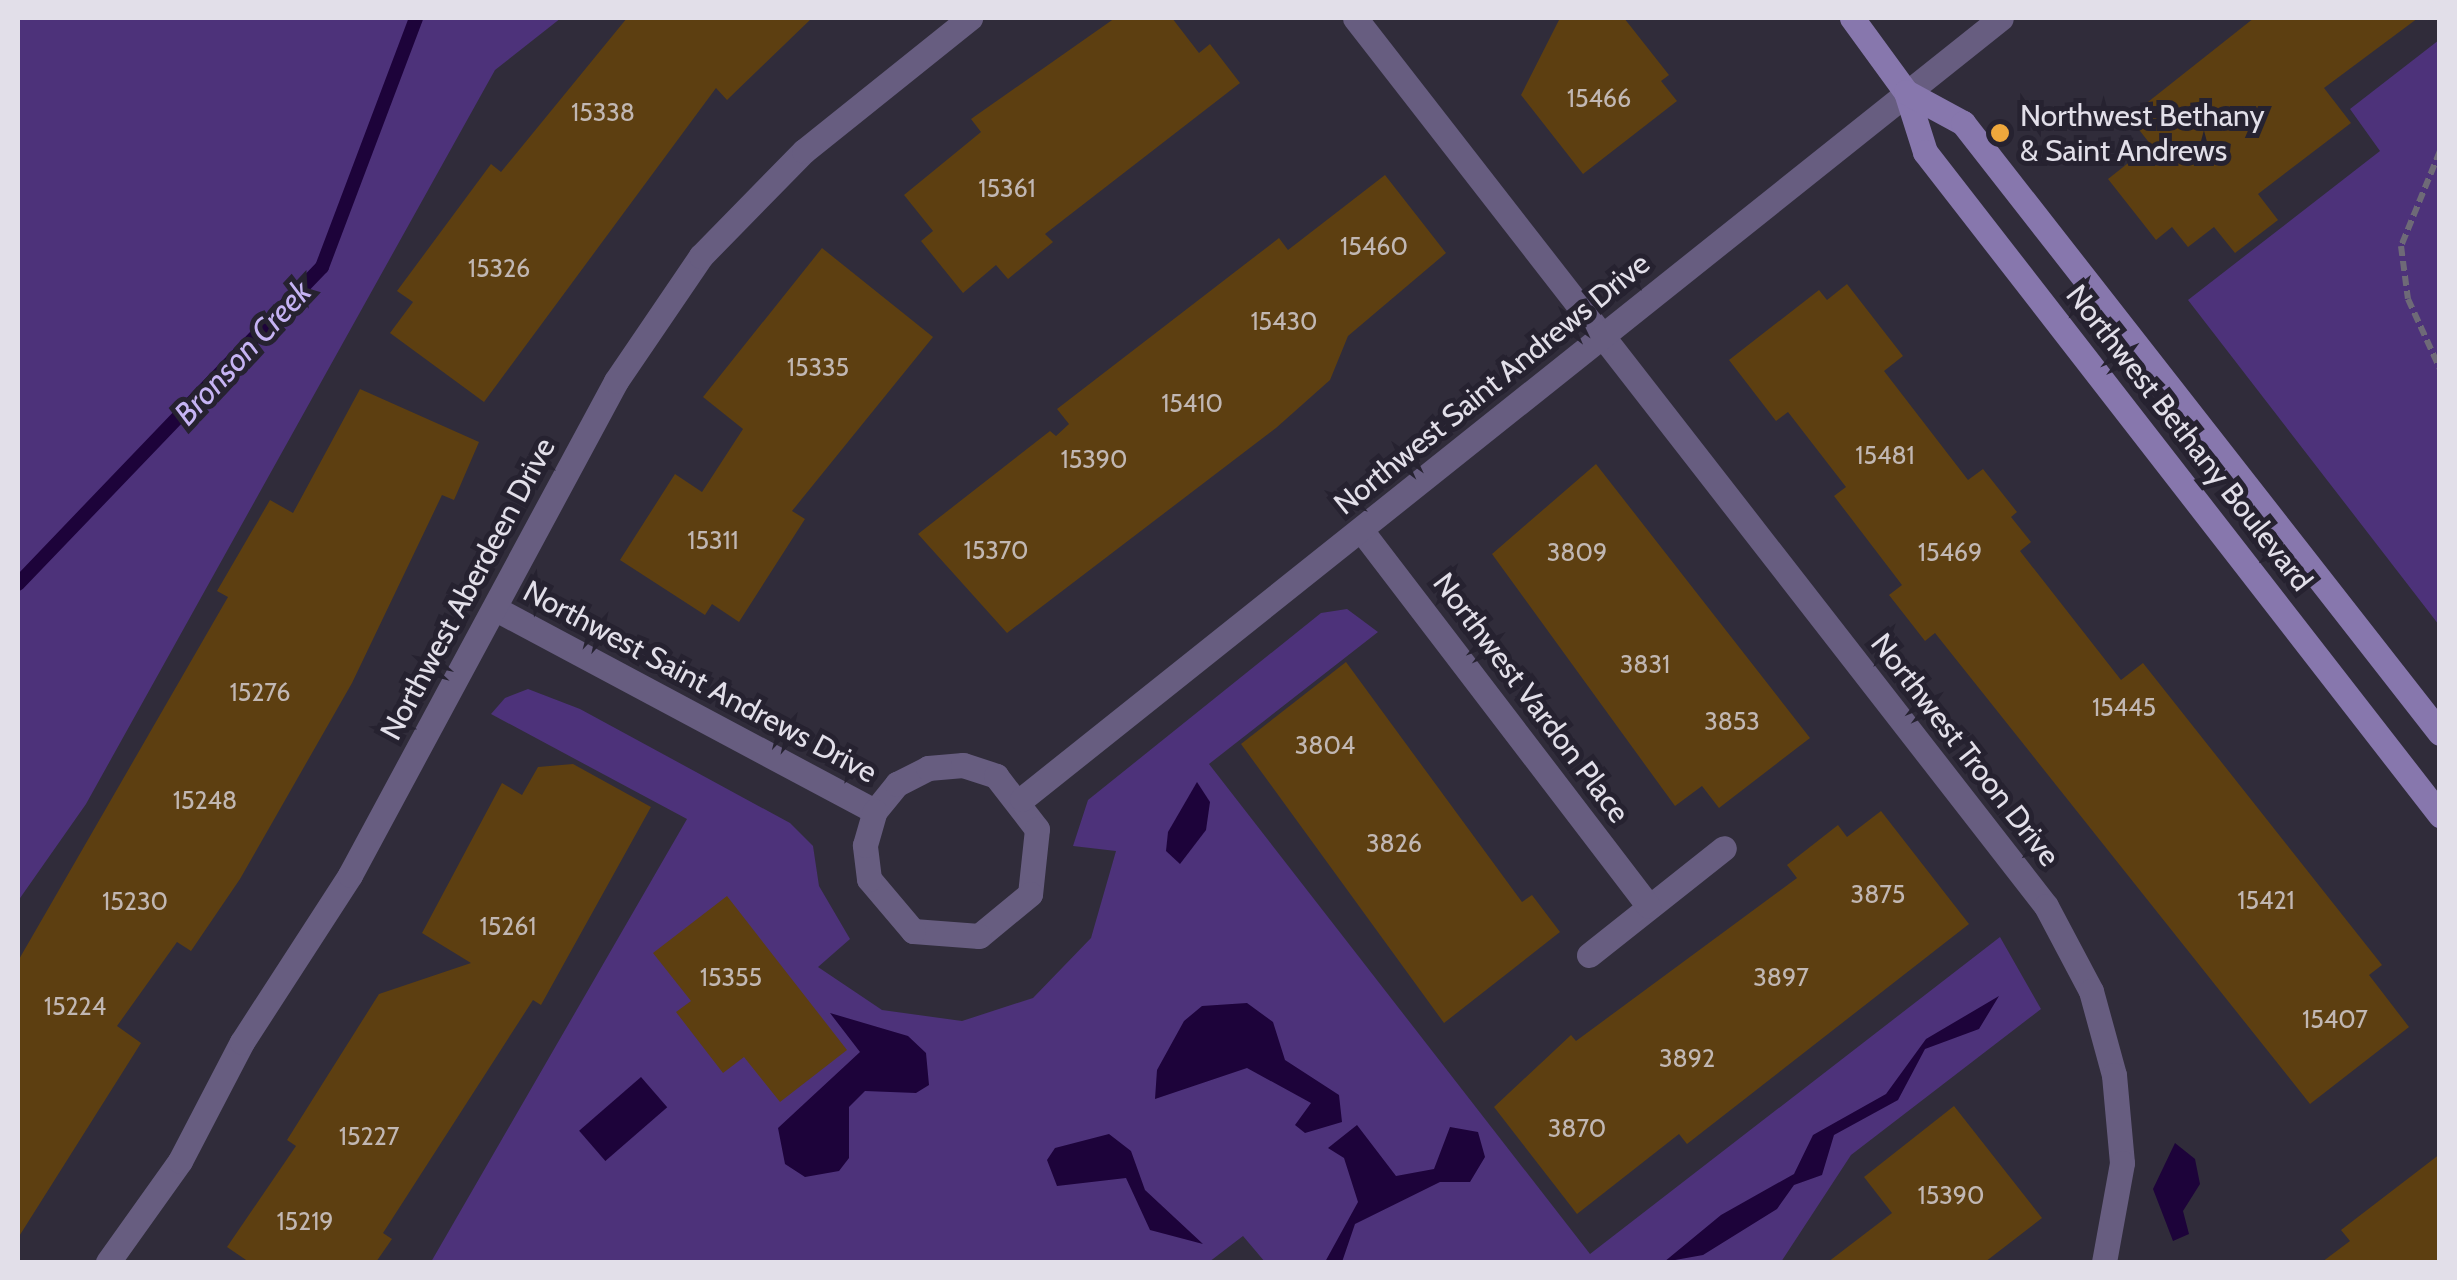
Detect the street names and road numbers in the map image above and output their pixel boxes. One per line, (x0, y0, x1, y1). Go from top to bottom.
street label: Northwest Saint Andrews Drive (1327, 246, 1657, 522)
street label: Northwest Bethany Boulevard (2058, 278, 2320, 598)
street label: Northwest Aberdeen Drive (373, 432, 563, 746)
street label: Northwest Vardon Place (1425, 566, 1637, 830)
street label: Northwest Saint Andrews Drive (517, 573, 883, 791)
street label: Northwest Troon Drive (1863, 627, 2067, 873)

